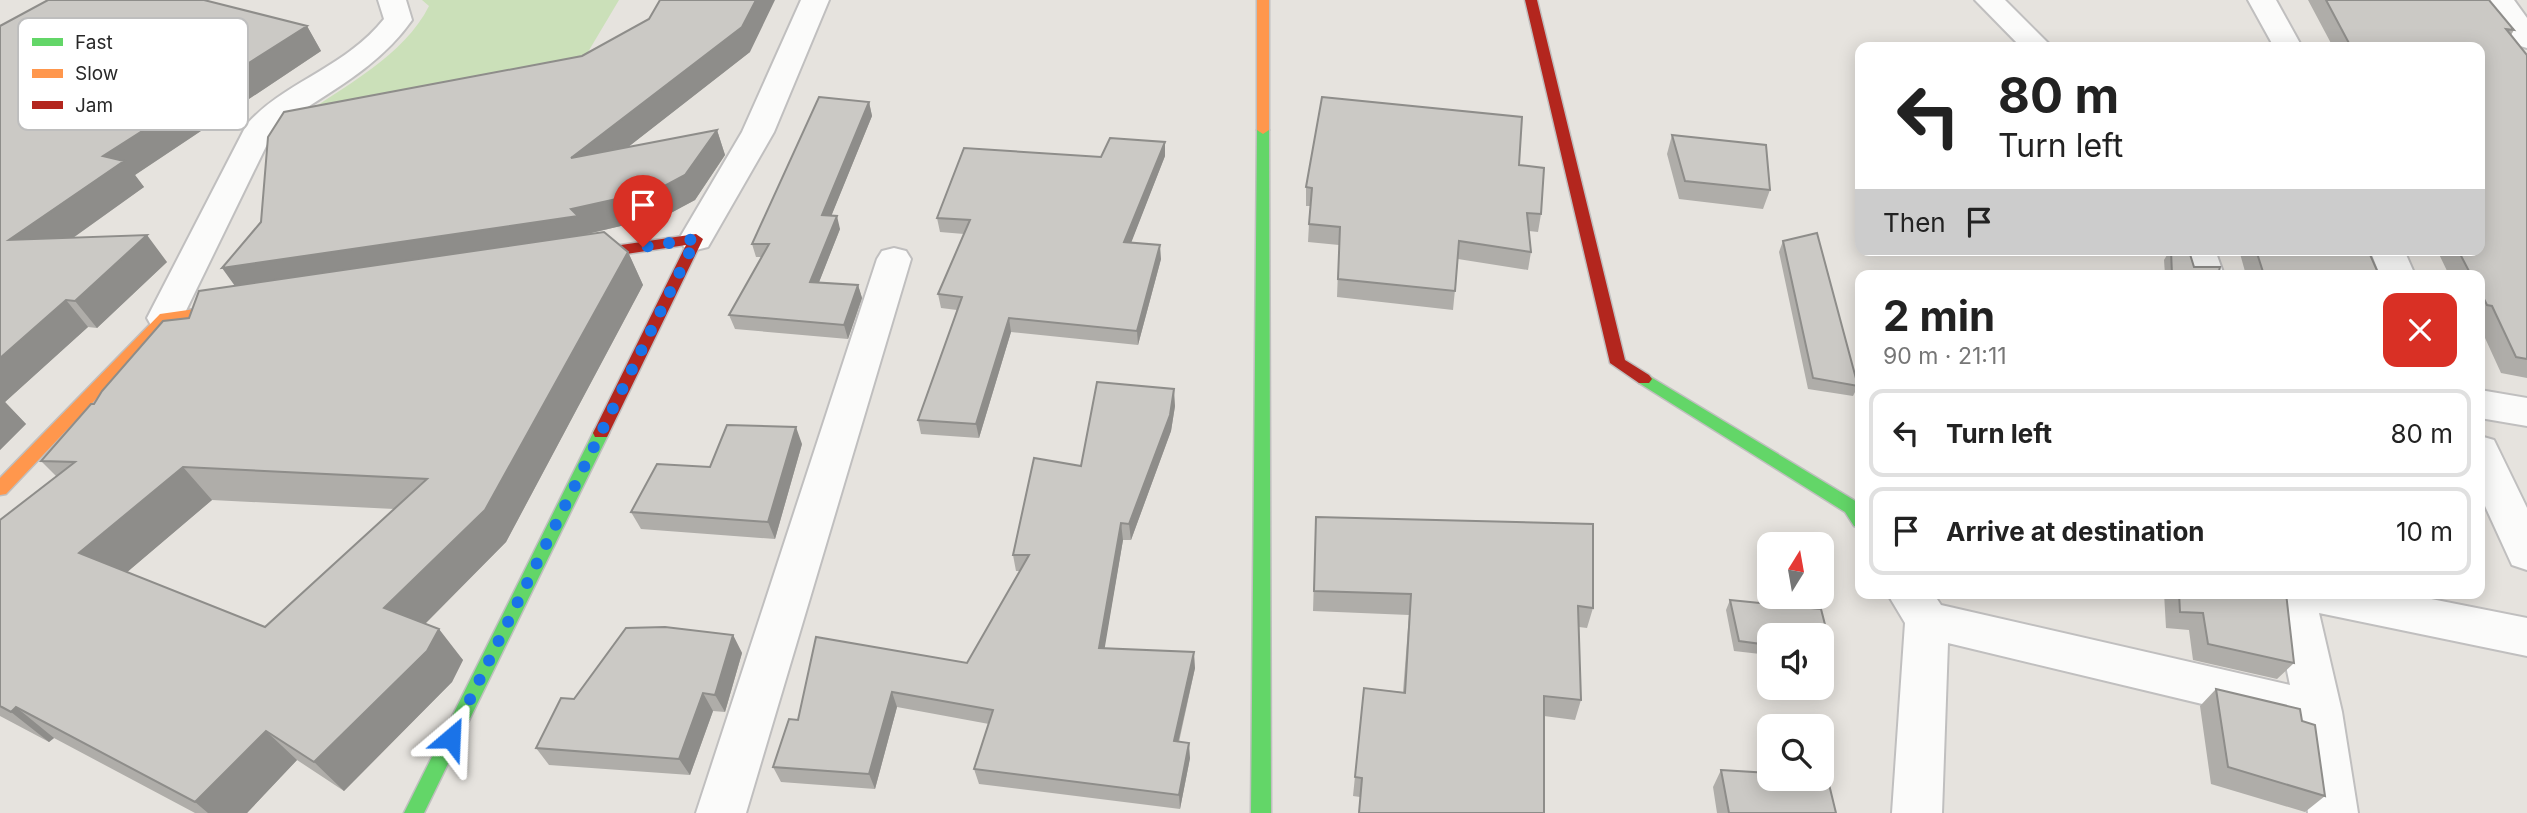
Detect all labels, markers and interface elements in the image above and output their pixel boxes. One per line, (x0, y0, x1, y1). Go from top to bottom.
legend (18, 18, 248, 130)
text: Fast (75, 31, 113, 54)
text: Slow (75, 62, 118, 85)
text: 80 m (1998, 66, 2119, 125)
icon: left (1883, 70, 1974, 161)
text: Jam (75, 94, 113, 117)
text: Turn left (1998, 126, 2123, 165)
pin (613, 175, 673, 247)
icon: arrive (624, 186, 662, 224)
icon: arrive (1960, 203, 1998, 241)
text: Then (1883, 207, 1946, 238)
text: 2 min (1883, 290, 1995, 341)
button: close (2383, 293, 2457, 367)
text: 90 m · 21:11 (1883, 342, 2007, 370)
icon: left (1887, 414, 1925, 452)
text: Turn left (1946, 418, 2052, 449)
text: 80 m (2390, 418, 2453, 449)
icon: arrive (1887, 512, 1925, 550)
text: Arrive at destination (1946, 516, 2205, 547)
text: 10 m (2396, 516, 2453, 547)
north arrow (1757, 532, 1834, 609)
map controls (1757, 532, 1834, 791)
button: sound (1757, 623, 1834, 700)
position arrow (414, 701, 488, 775)
button: search (1757, 714, 1834, 791)

